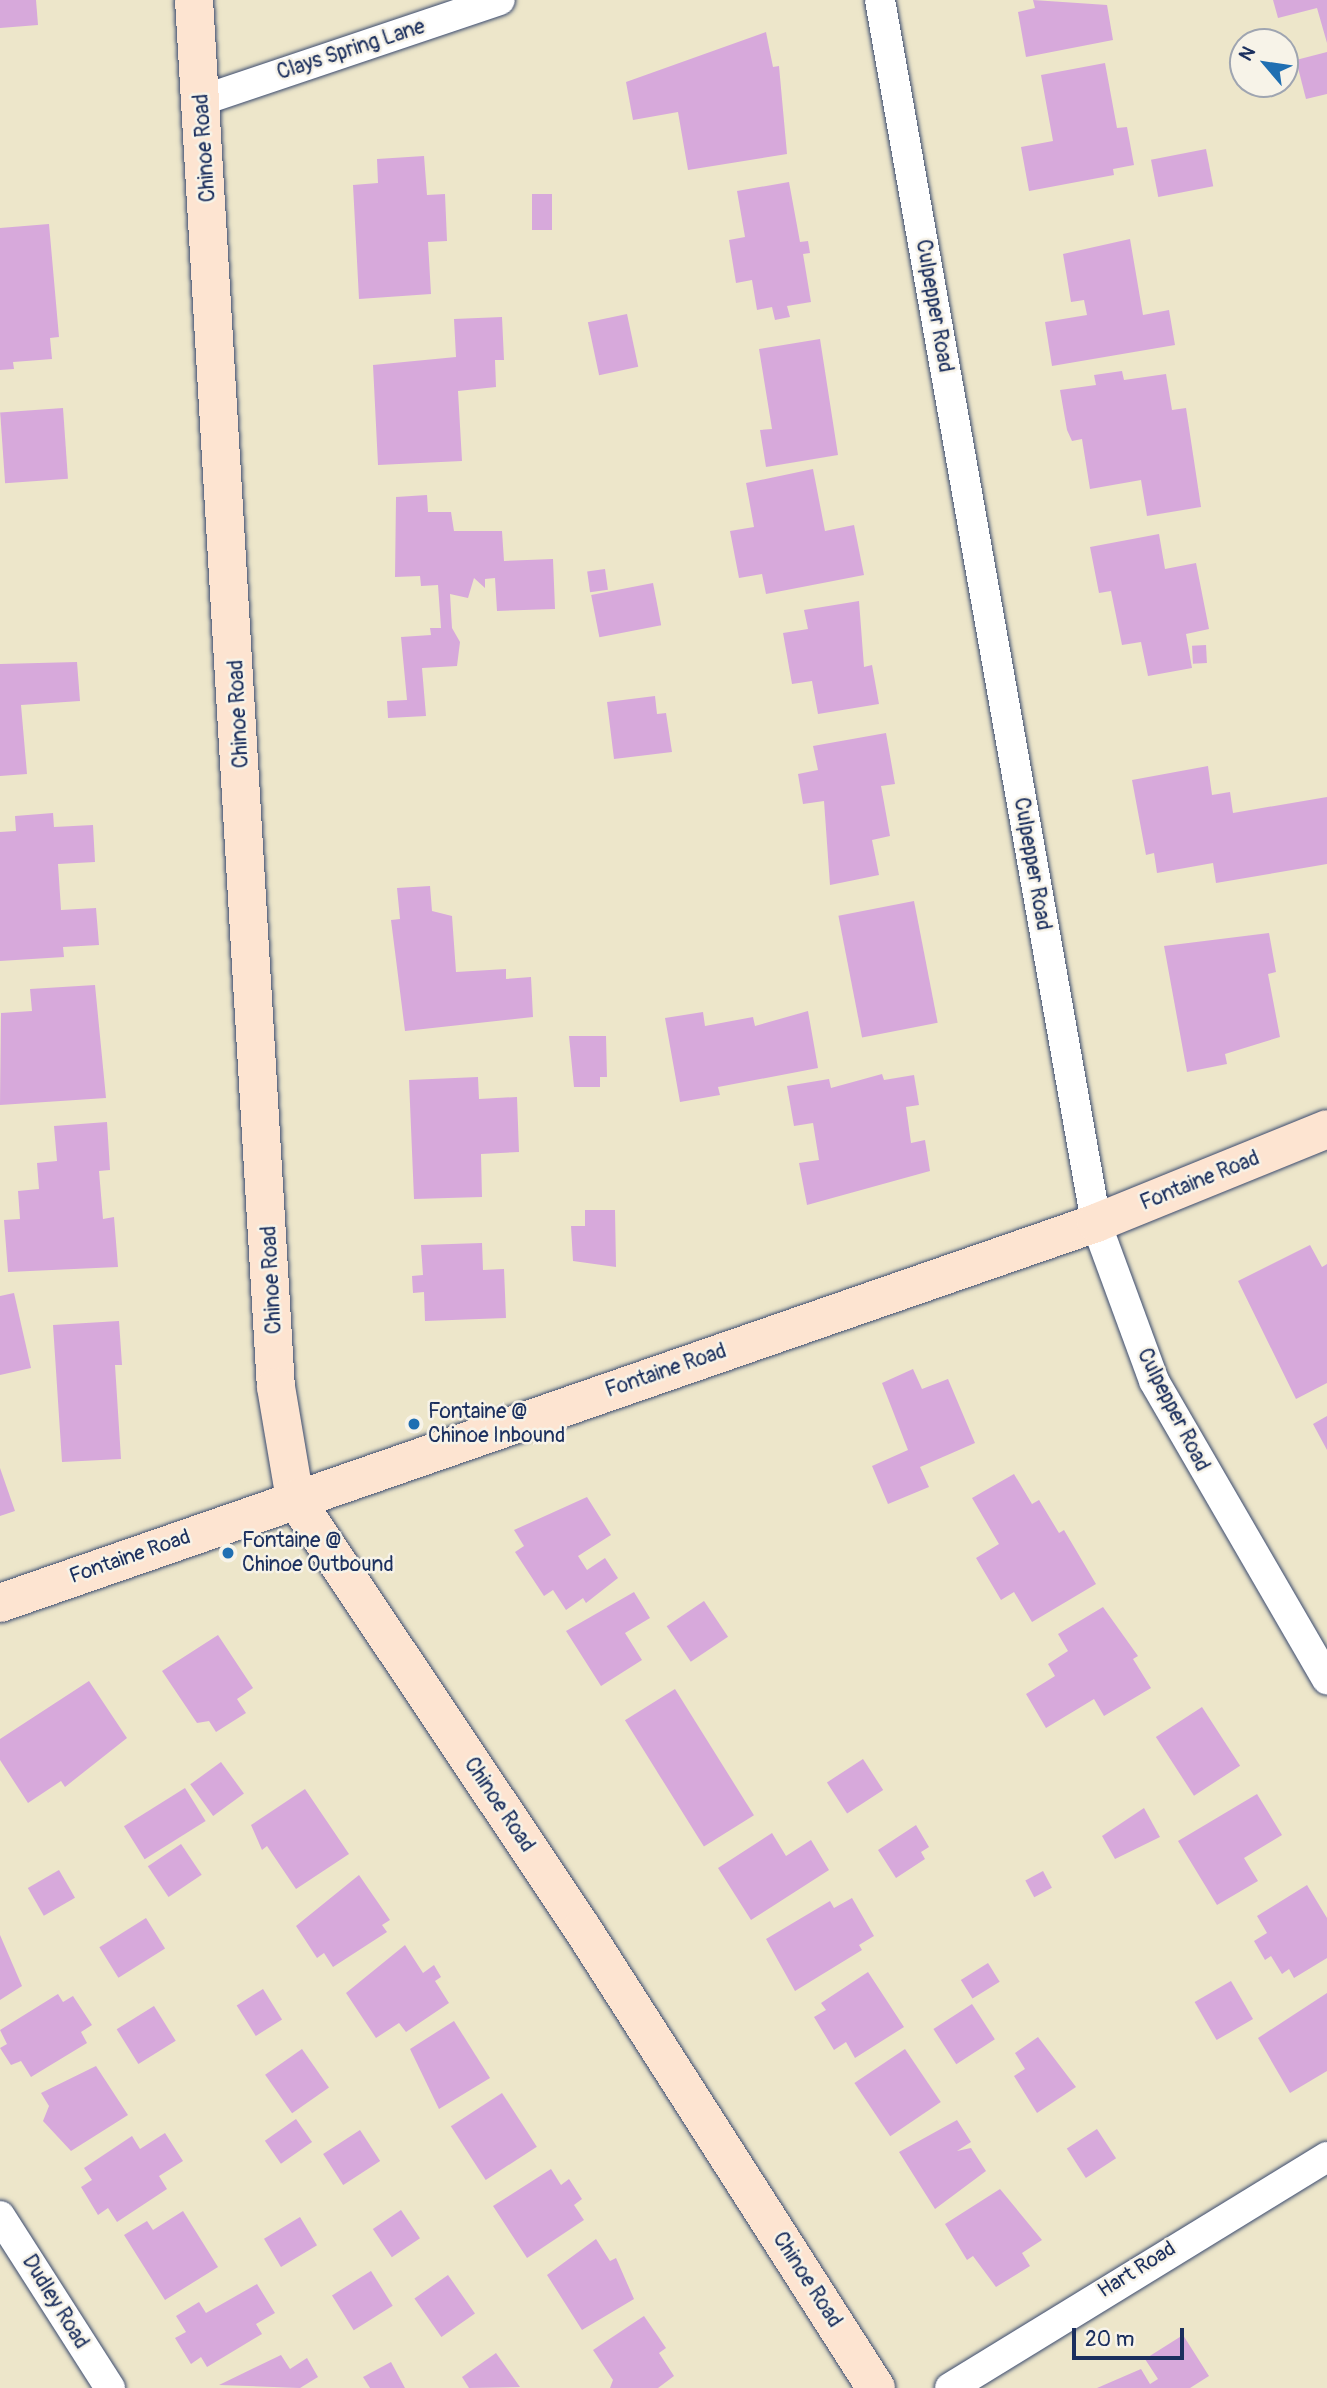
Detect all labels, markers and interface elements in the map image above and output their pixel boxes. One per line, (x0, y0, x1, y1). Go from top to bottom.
street label: Clays Spring Lane (274, 14, 428, 86)
north arrow (1229, 28, 1299, 98)
text: N (1234, 42, 1261, 65)
street label: Chinoe Road (189, 93, 221, 203)
street label: Culpepper Road (910, 238, 958, 374)
street label: Chinoe Road (224, 659, 254, 769)
street label: Culpepper Road (1008, 796, 1056, 932)
street label: Fontaine Road (1137, 1146, 1263, 1216)
street label: Chinoe Road (257, 1225, 287, 1335)
street label: Fontaine Road (602, 1339, 730, 1403)
street label: Culpepper Road (1131, 1344, 1215, 1476)
place label: Fontaine @ Chinoe Inbound (428, 1399, 565, 1449)
marker: Fontaine @ Chinoe Inbound (406, 1416, 422, 1432)
street label: Fontaine Road (66, 1525, 194, 1589)
place label: Fontaine @ Chinoe Outbound (242, 1528, 394, 1578)
marker: Fontaine @ Chinoe Outbound (220, 1545, 236, 1561)
street label: Chinoe Road (458, 1753, 540, 1857)
street label: Chinoe Road (767, 2228, 847, 2332)
street label: Hart Road (1093, 2236, 1181, 2304)
street label: Dudley Road (16, 2250, 94, 2354)
scale bar (1075, 2314, 1187, 2358)
text: 20 m (1085, 2326, 1134, 2353)

